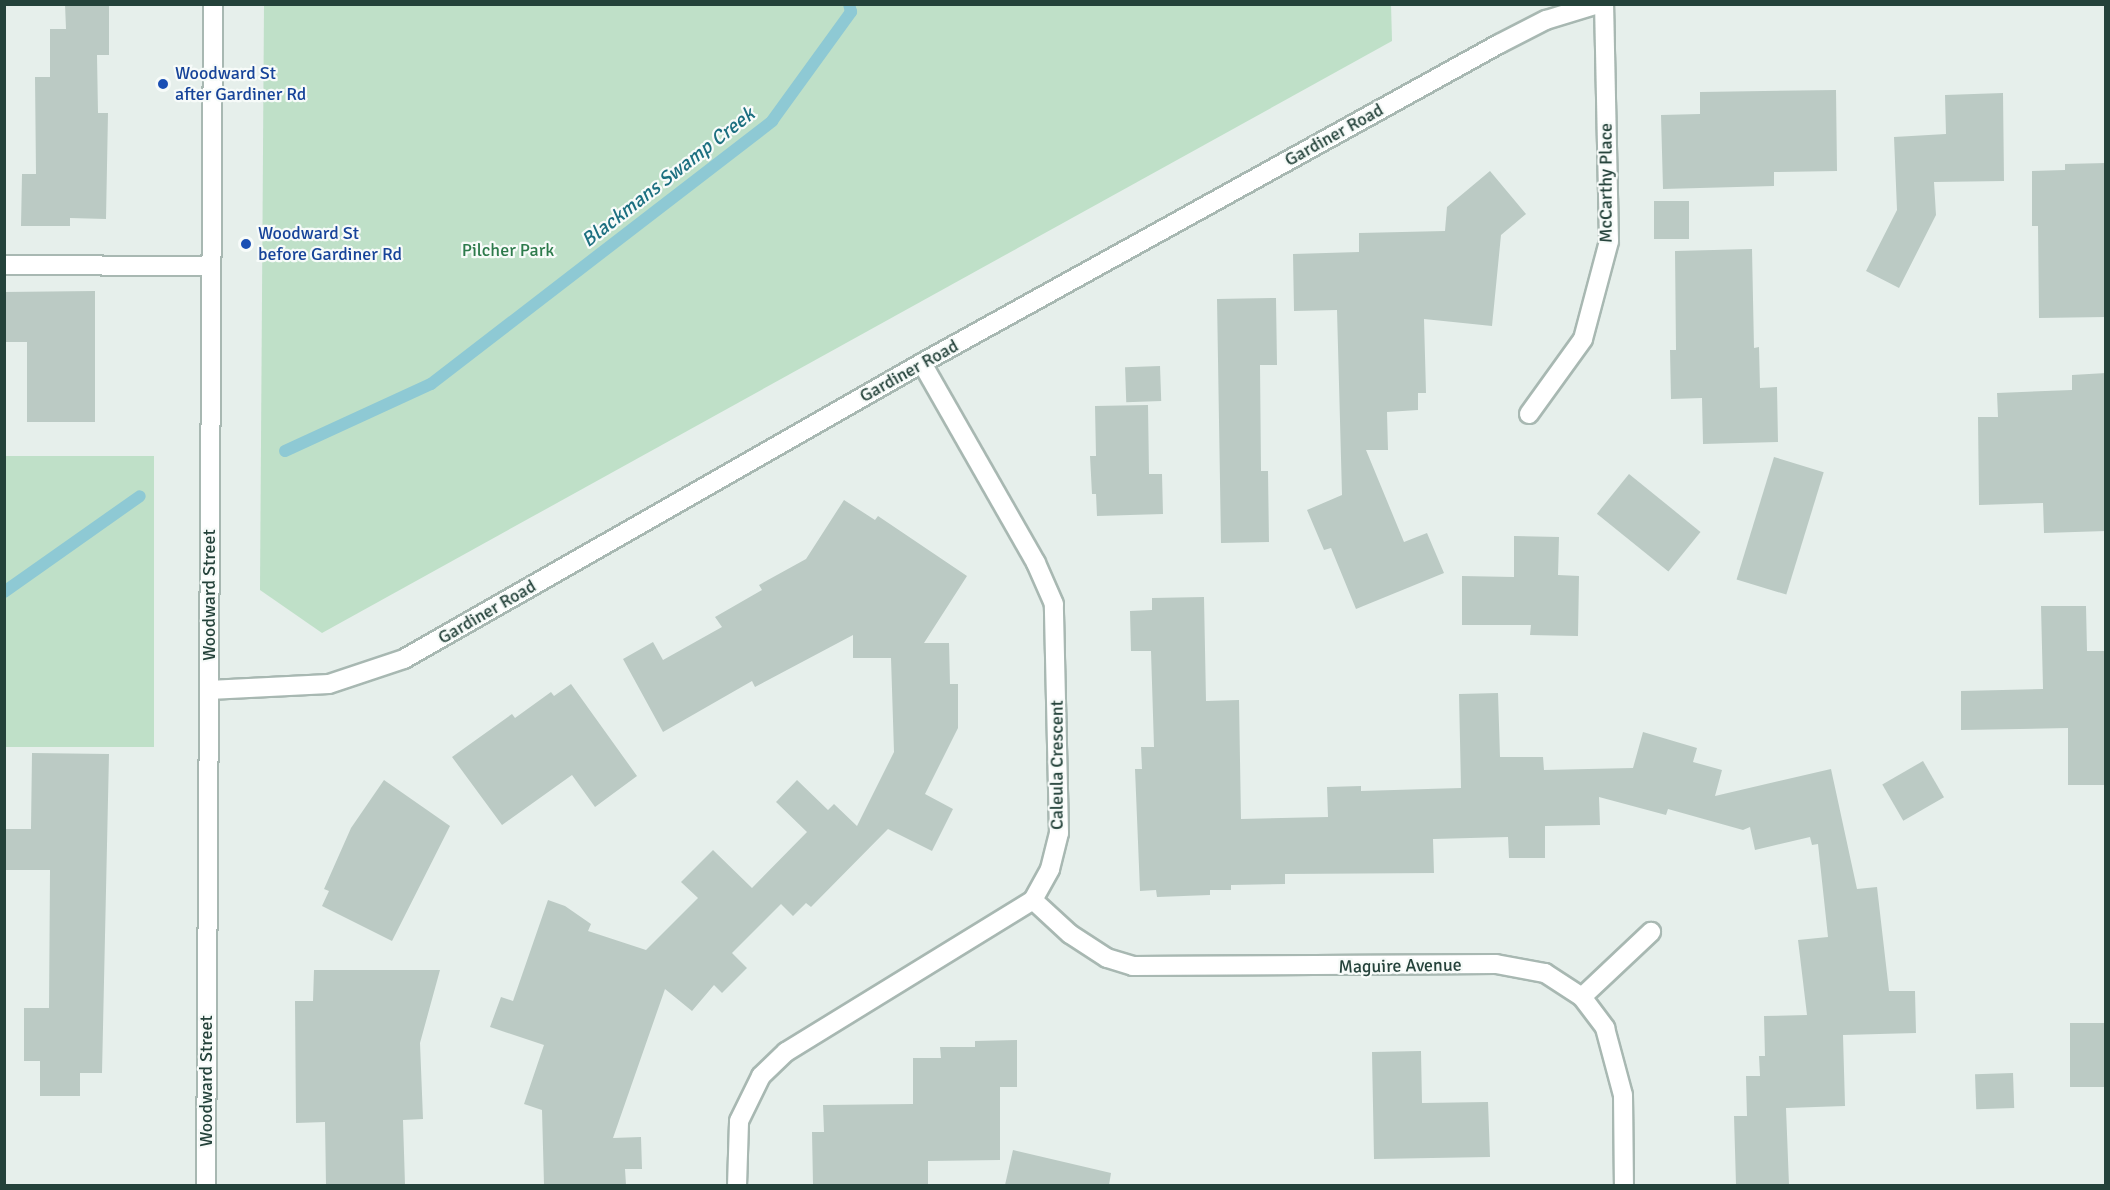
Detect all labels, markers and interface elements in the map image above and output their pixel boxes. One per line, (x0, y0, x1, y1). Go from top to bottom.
place label: Woodward St after Gardiner Rd (175, 63, 306, 106)
marker: Woodward St after Gardiner Rd (156, 77, 170, 91)
street label: Gardiner Road (1281, 99, 1387, 171)
water label: Blackmans Swamp Creek (577, 102, 759, 252)
street label: McCarthy Place (1595, 123, 1617, 243)
place label: Woodward St before Gardiner Rd (258, 223, 402, 266)
marker: Woodward St before Gardiner Rd (239, 237, 253, 251)
park label: Pilcher Park (462, 239, 554, 261)
street label: Gardiner Road (856, 335, 962, 407)
street label: Woodward Street (198, 529, 220, 661)
street label: Gardiner Road (434, 575, 540, 649)
street label: Caleula Crescent (1046, 700, 1068, 830)
street label: Maguire Avenue (1338, 954, 1462, 978)
street label: Woodward Street (195, 1015, 217, 1147)

